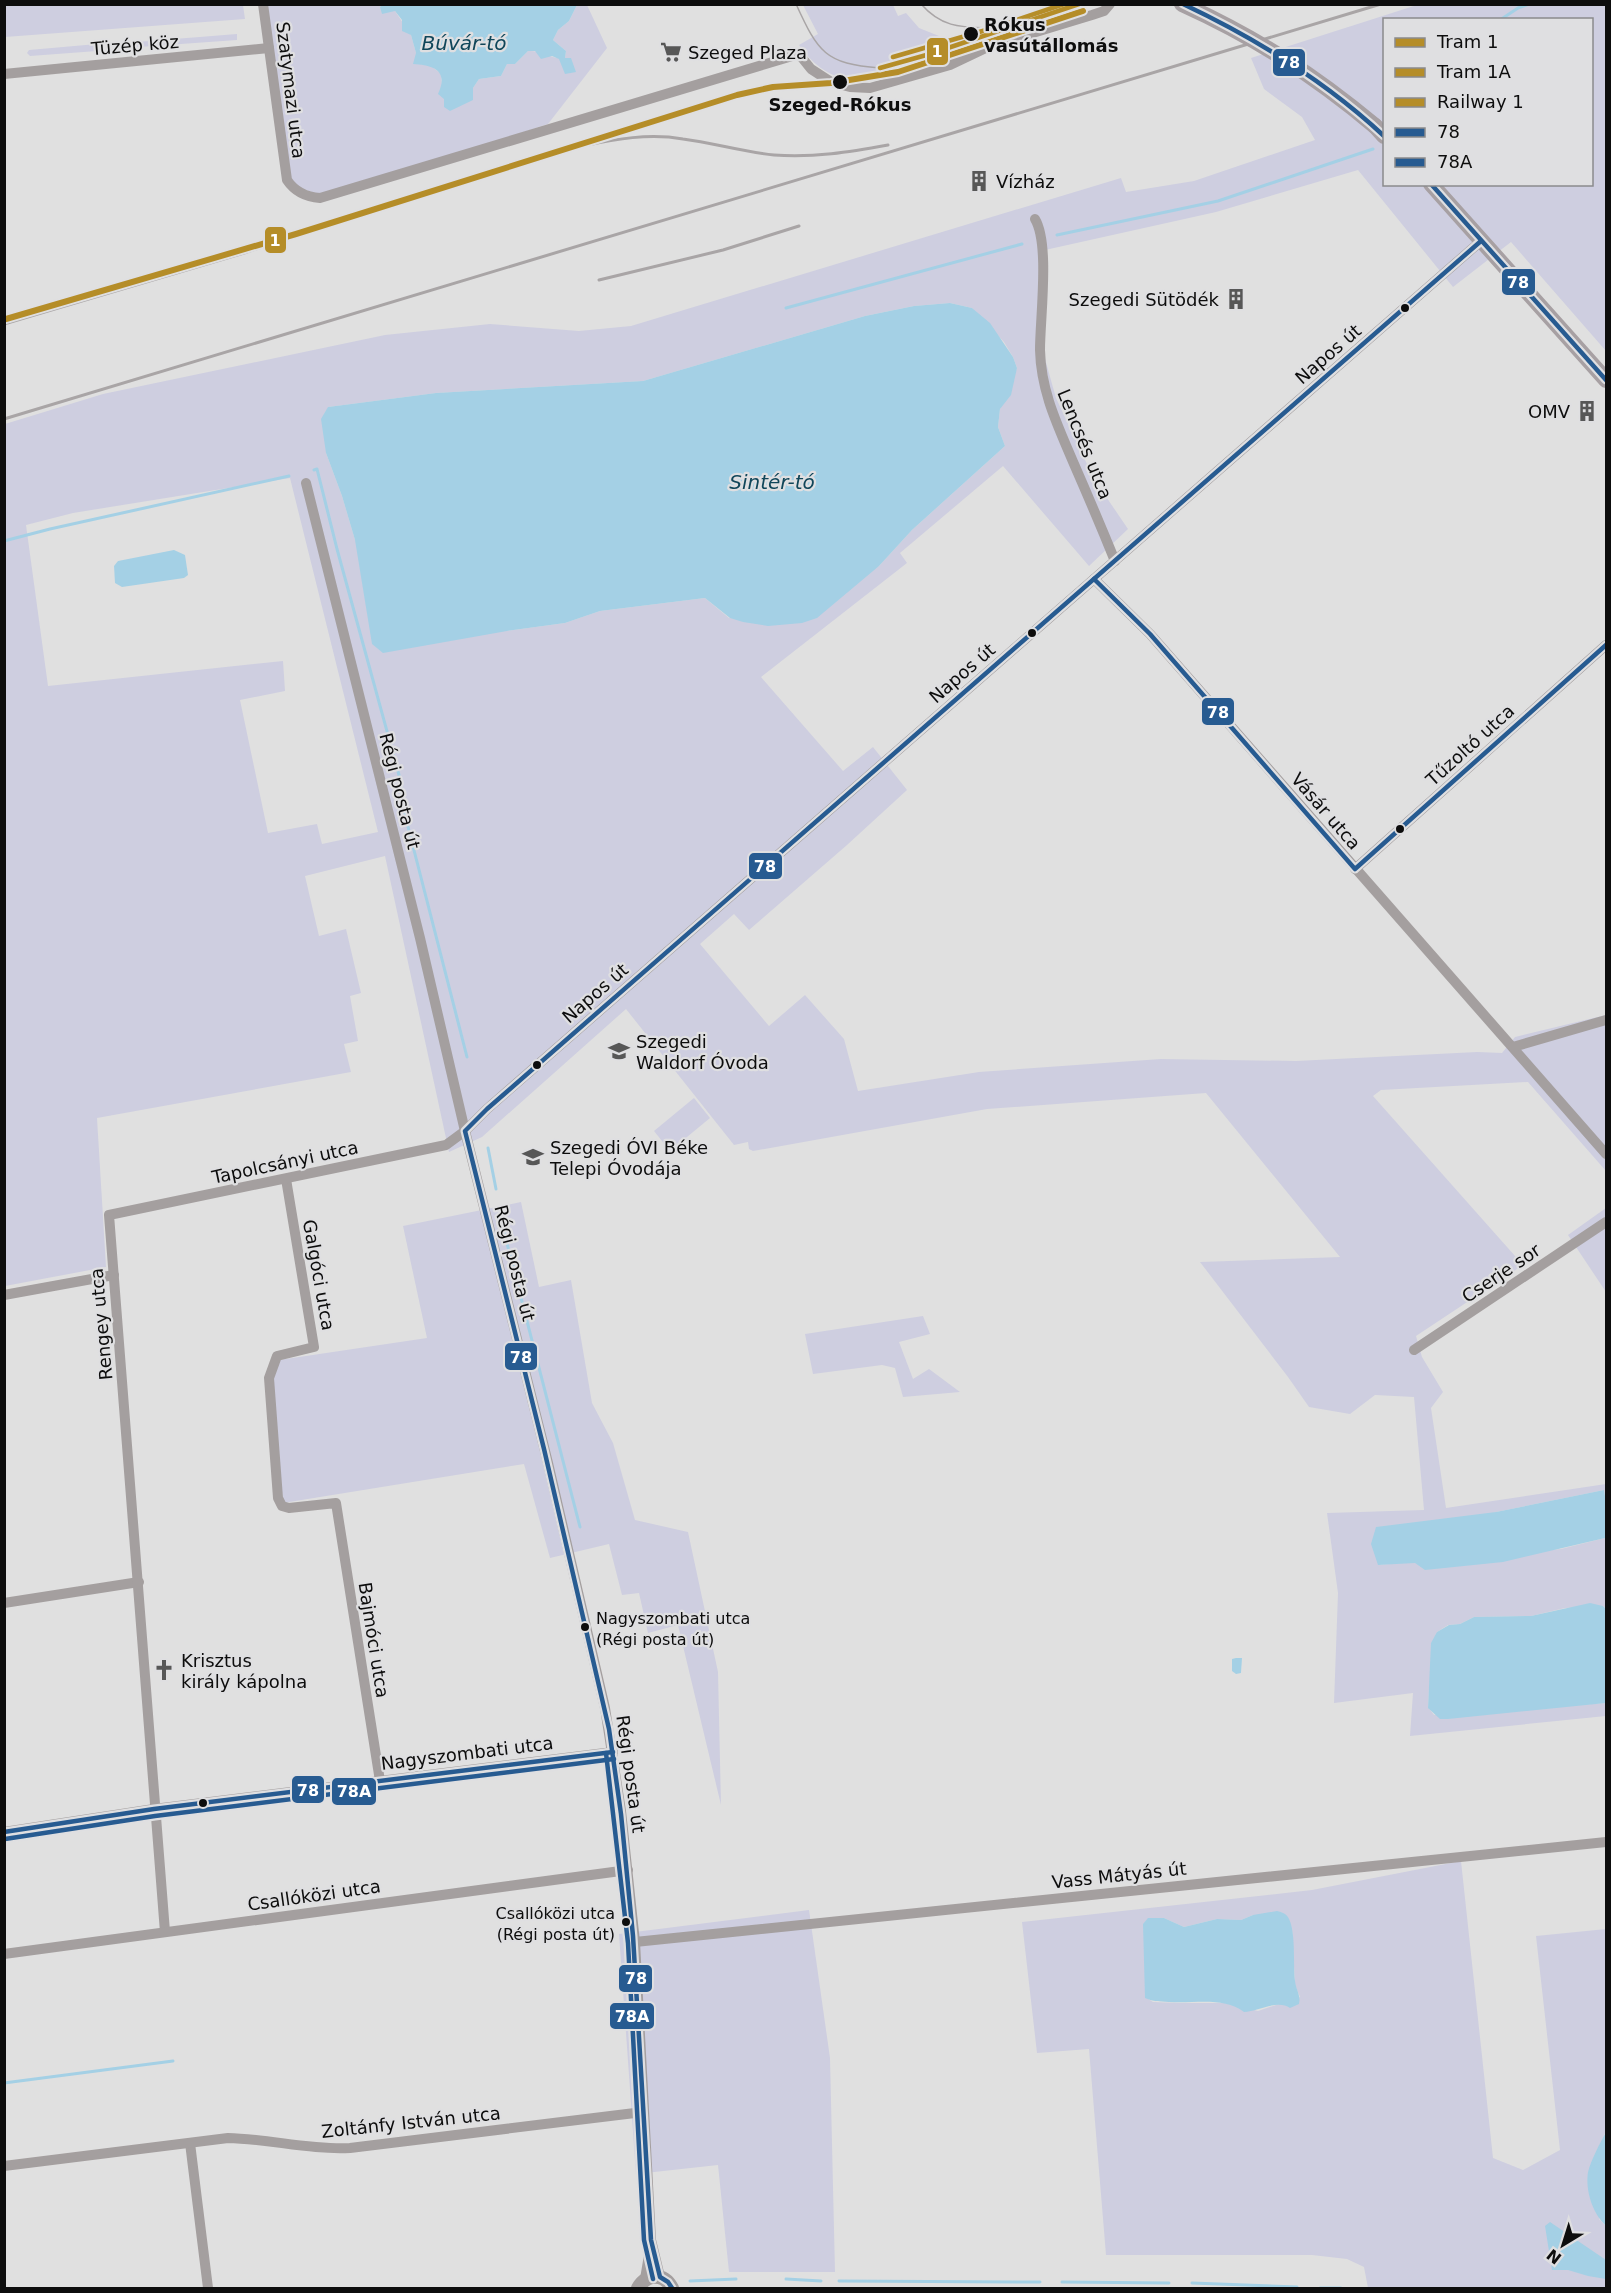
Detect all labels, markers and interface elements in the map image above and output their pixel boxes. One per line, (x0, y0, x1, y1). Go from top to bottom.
place label: Rókus vasútállomás (984, 14, 1118, 56)
legend (1383, 18, 1593, 186)
street label: Szatymazi utca (272, 20, 310, 160)
marker: Rókus vasútállomás (962, 25, 980, 43)
street label: Tüzép köz (89, 31, 180, 59)
water label: Búvár-tó (422, 31, 506, 55)
text: Tram 1 (1436, 31, 1499, 52)
line badge: 1 (926, 37, 949, 66)
supermarket icon: Szeged Plaza (659, 40, 683, 64)
place label: Szeged Plaza (688, 42, 807, 63)
text: 1 (931, 42, 943, 61)
line badge: 78 (1272, 48, 1306, 77)
text: 78 (1278, 53, 1300, 72)
text: Tram 1A (1436, 61, 1511, 82)
marker: Szeged-Rókus (831, 73, 849, 91)
text: Railway 1 (1437, 91, 1524, 112)
place label: Szeged-Rókus (769, 94, 911, 115)
text: 78 (1437, 121, 1460, 142)
text: 78A (1437, 151, 1473, 172)
building icon: Vízház (967, 169, 991, 193)
place label: Vízház (996, 171, 1055, 192)
line badge: 1 (264, 226, 287, 254)
text: 1 (269, 231, 281, 250)
line badge: 78 (1501, 268, 1536, 296)
text: 78 (1507, 273, 1529, 292)
building icon: Szegedi Sütödék (1224, 287, 1248, 311)
place label: Szegedi Sütödék (1069, 289, 1220, 310)
unlabelled marker (1399, 302, 1411, 314)
street label: Napos út (1291, 320, 1365, 388)
street label: Lencsés utca (1053, 386, 1117, 502)
building icon: OMV (1575, 399, 1599, 423)
place label: OMV (1528, 401, 1571, 422)
water label: Sintér-tó (729, 470, 815, 494)
unlabelled marker (1026, 627, 1038, 639)
street label: Napos út (925, 639, 999, 707)
line badge: 78 (1201, 697, 1235, 726)
street label: Tűzoltó utca (1421, 700, 1518, 791)
text: 78 (1207, 703, 1229, 722)
street label: Régi posta út (375, 731, 425, 851)
street label: Vásár utca (1287, 768, 1365, 854)
unlabelled marker (1394, 823, 1406, 835)
line badge: 78 (748, 852, 783, 880)
text: 78 (754, 857, 776, 876)
street label: Napos út (558, 959, 632, 1027)
place label: Szegedi Waldorf Óvoda (636, 1031, 769, 1073)
school or university icon: Szegedi Waldorf Óvoda (607, 1039, 631, 1063)
unlabelled marker (531, 1059, 543, 1071)
street label: Tapolcsányi utca (209, 1136, 360, 1188)
place label: Szegedi ÓVI Béke Telepi Óvodája (549, 1137, 708, 1179)
school or university icon: Szegedi ÓVI Béke Telepi Óvodája (521, 1145, 545, 1169)
street label: Régi posta út (490, 1203, 540, 1323)
street label: Galgóci utca (299, 1218, 339, 1332)
street label: Cserje sor (1458, 1239, 1545, 1307)
street label: Rengey utca (86, 1267, 116, 1381)
line badge: 78 (504, 1342, 538, 1371)
text: 78 (510, 1348, 532, 1367)
street label: Bajmóci utca (354, 1581, 394, 1699)
place label: Nagyszombati utca (Régi posta út) (596, 1609, 750, 1649)
marker: Nagyszombati utca (Régi posta út) (579, 1621, 591, 1633)
place label: Krisztus király kápolna (181, 1650, 307, 1692)
church icon: Krisztus király kápolna (152, 1658, 176, 1682)
street label: Régi posta út (612, 1714, 650, 1834)
street label: Nagyszombati utca (380, 1732, 554, 1774)
line badge: 78 (291, 1775, 325, 1804)
line badge: 78A (331, 1777, 377, 1806)
text: 78 (297, 1781, 319, 1800)
text: 78A (337, 1782, 372, 1801)
unlabelled marker (197, 1797, 209, 1809)
street label: Vass Mátyás út (1051, 1857, 1187, 1893)
street label: Csallóközi utca (246, 1875, 382, 1915)
place label: Csallóközi utca (Régi posta út) (496, 1904, 615, 1944)
marker: Csallóközi utca (Régi posta út) (620, 1916, 632, 1928)
line badge: 78 (618, 1964, 653, 1993)
text: 78 (625, 1969, 647, 1988)
line badge: 78A (609, 2002, 655, 2030)
text: 78A (615, 2007, 650, 2026)
street label: Zoltánfy István utca (320, 2102, 502, 2142)
north arrow (1533, 2215, 1593, 2275)
text: N (1543, 2245, 1565, 2268)

